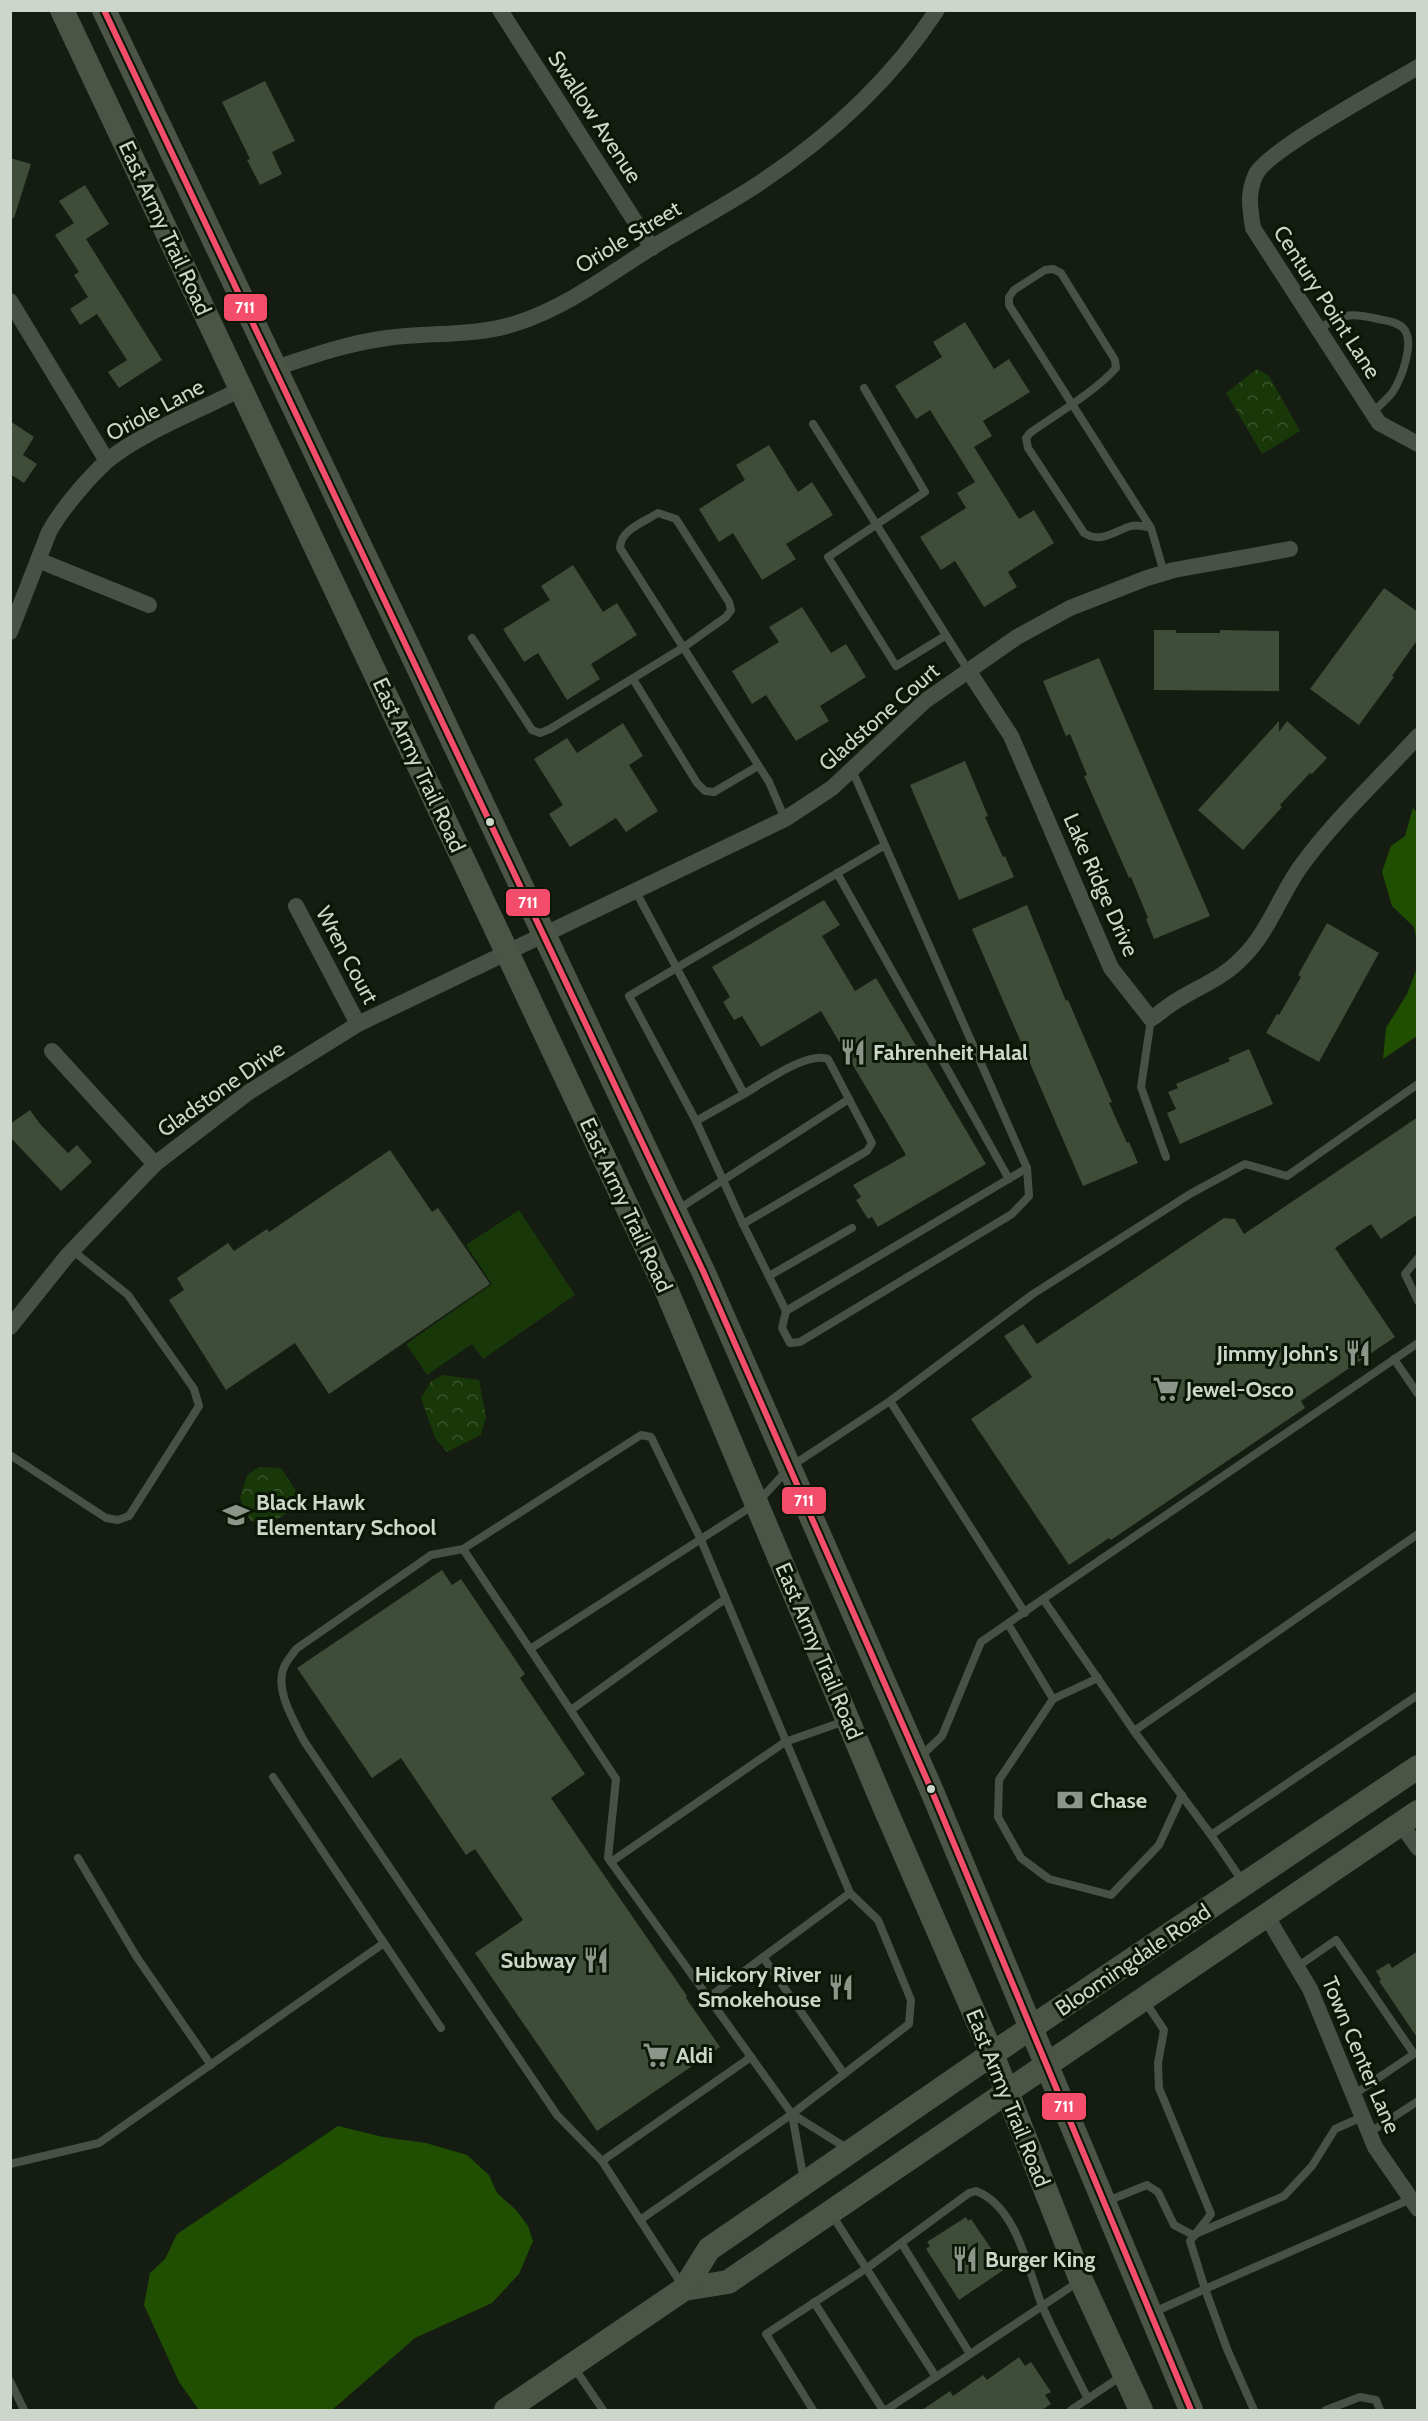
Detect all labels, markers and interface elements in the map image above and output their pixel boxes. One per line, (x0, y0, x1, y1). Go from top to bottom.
street label: Swallow Avenue (542, 46, 648, 188)
street label: East Army Trail Road (113, 136, 217, 320)
street label: Oriole Street (570, 195, 686, 279)
street label: Century Point Lane (1267, 220, 1387, 384)
line badge: 711 (223, 293, 268, 322)
text: 711 (235, 298, 255, 317)
street label: Oriole Lane (101, 373, 209, 447)
street label: Gladstone Court (813, 657, 945, 777)
street label: East Army Trail Road (367, 673, 471, 857)
street label: Lake Ridge Drive (1057, 809, 1145, 961)
unlabelled marker (484, 816, 496, 828)
line badge: 711 (505, 888, 551, 917)
text: 711 (518, 893, 538, 912)
street label: Wren Court (310, 902, 384, 1009)
street label: Gladstone Drive (152, 1035, 290, 1143)
restaurant icon: Fahrenheit Halal (838, 1037, 868, 1067)
place label: Fahrenheit Halal (873, 1039, 1028, 1066)
street label: East Army Trail Road (574, 1113, 678, 1297)
restaurant icon: Jimmy John's (1343, 1338, 1373, 1368)
place label: Jimmy John's (1216, 1340, 1338, 1367)
supermarket icon: Jewel-Osco (1151, 1374, 1181, 1404)
place label: Jewel-Osco (1185, 1376, 1294, 1403)
line badge: 711 (781, 1486, 827, 1515)
place label: Black Hawk Elementary School (256, 1489, 436, 1541)
text: 711 (794, 1491, 814, 1510)
school or university icon: Black Hawk Elementary School (221, 1500, 251, 1530)
street label: East Army Trail Road (770, 1559, 868, 1743)
unlabelled marker (925, 1783, 937, 1795)
bank icon: Chase (1055, 1785, 1085, 1815)
place label: Chase (1090, 1787, 1147, 1814)
street label: Bloomingdale Road (1050, 1898, 1216, 2022)
restaurant icon: Subway (581, 1945, 611, 1975)
place label: Subway (501, 1947, 576, 1974)
place label: Hickory River Smokehouse (695, 1961, 822, 2013)
restaurant icon: Hickory River Smokehouse (826, 1972, 856, 2002)
street label: Town Center Lane (1316, 1973, 1406, 2137)
street label: East Army Trail Road (960, 2005, 1056, 2191)
supermarket icon: Aldi (641, 2040, 671, 2070)
place label: Aldi (676, 2042, 713, 2069)
line badge: 711 (1041, 2092, 1087, 2121)
text: 711 (1054, 2097, 1074, 2116)
restaurant icon: Burger King (950, 2244, 980, 2274)
place label: Burger King (985, 2246, 1095, 2273)

